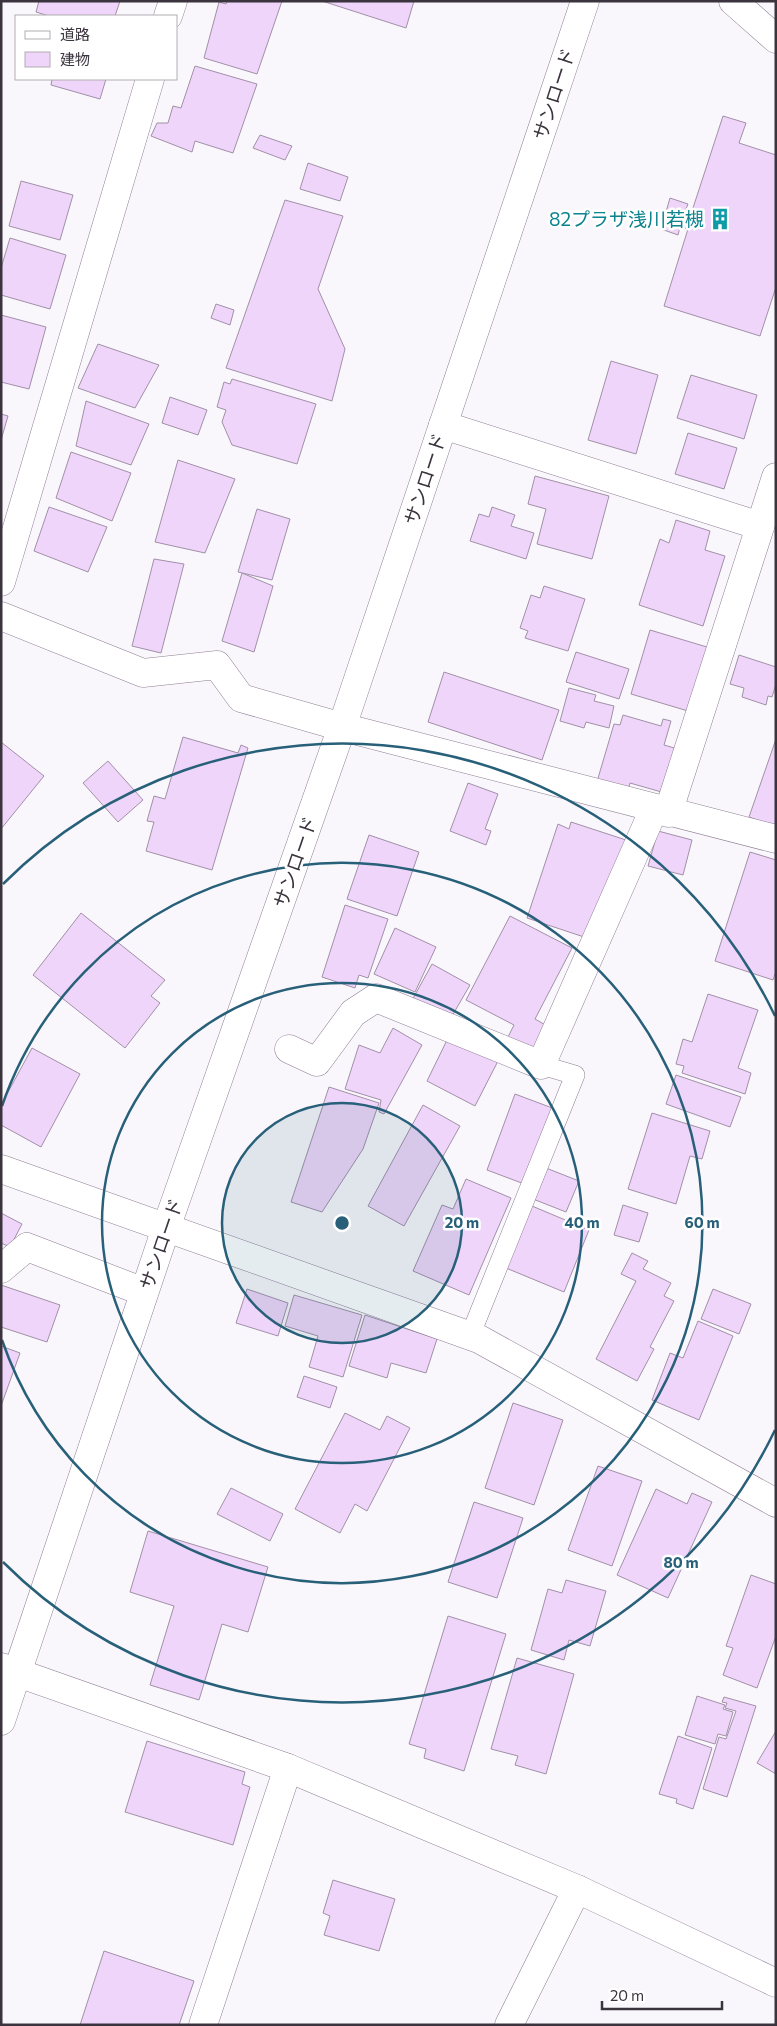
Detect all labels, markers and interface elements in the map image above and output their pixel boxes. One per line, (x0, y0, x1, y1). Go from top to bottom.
legend (15, 15, 178, 80)
text: 道路 (60, 25, 90, 43)
street label: サンロード (528, 45, 579, 143)
text: 建物 (60, 50, 90, 68)
building icon: 82プラザ浅川若槻 (707, 206, 733, 232)
place label: 82プラザ浅川若槻 (549, 207, 704, 230)
street label: サンロード (399, 430, 450, 528)
street label: サンロード (268, 813, 321, 911)
street label: サンロード (134, 1195, 187, 1293)
text: 20 m (445, 1213, 479, 1231)
text: 40 m (564, 1213, 600, 1231)
text: 60 m (684, 1213, 720, 1231)
centre of rings (333, 1214, 351, 1232)
text: 80 m (663, 1553, 699, 1571)
scale bar (602, 1978, 722, 2010)
text: 20 m (610, 1986, 644, 2004)

